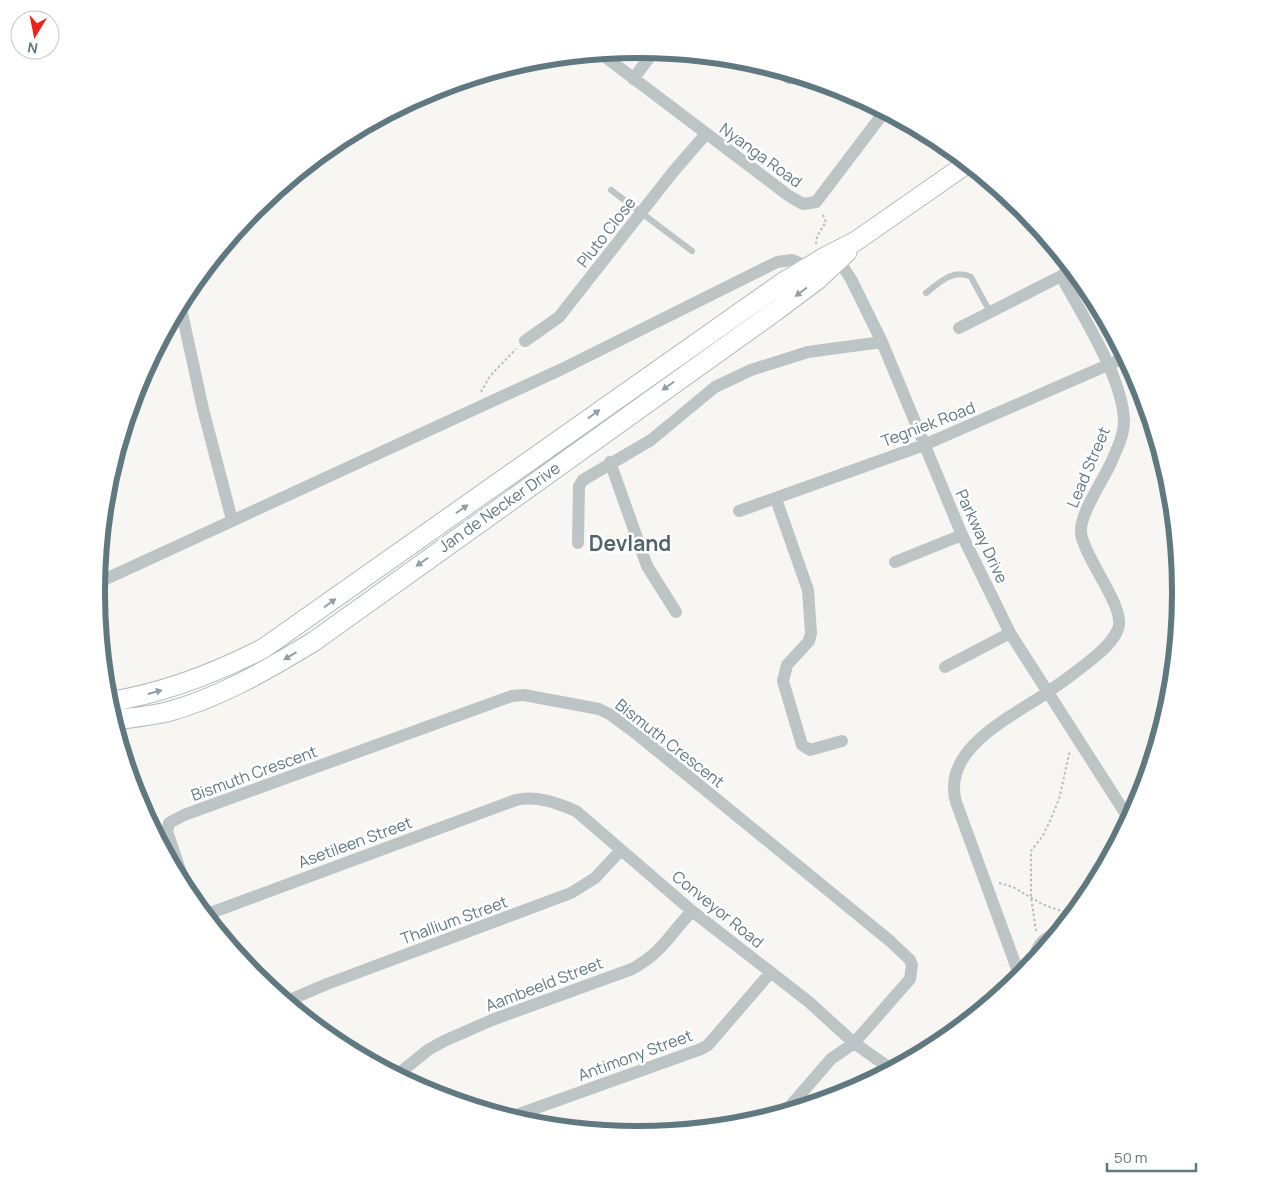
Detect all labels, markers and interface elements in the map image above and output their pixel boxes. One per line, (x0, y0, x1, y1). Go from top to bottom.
north arrow (10, 10, 60, 60)
text: N (26, 38, 39, 59)
street label: Nyanga Road (715, 118, 807, 192)
street label: Pluto Close (571, 192, 641, 272)
one-way arrow (795, 286, 808, 297)
one-way arrow (661, 381, 675, 391)
street label: Tegniek Road (878, 396, 978, 452)
one-way arrow (587, 408, 600, 419)
street label: Lead Street (1061, 423, 1115, 511)
street label: Jan de Necker Drive (434, 457, 564, 557)
street label: Parkway Drive (951, 486, 1013, 586)
one-way arrow (455, 504, 469, 514)
district label: Devland (589, 529, 671, 557)
one-way arrow (415, 557, 429, 567)
one-way arrow (323, 598, 337, 608)
one-way arrow (283, 651, 296, 660)
one-way arrow (148, 688, 163, 696)
street label: Bismuth Crescent (611, 694, 729, 792)
street label: Bismuth Crescent (188, 740, 320, 806)
street label: Asetileen Street (295, 811, 415, 873)
street label: Conveyor Road (668, 865, 768, 953)
street label: Thallium Street (397, 890, 511, 950)
street label: Aambeeld Street (482, 951, 606, 1017)
street label: Antimony Street (575, 1024, 695, 1086)
scale bar (1107, 1140, 1196, 1172)
text: 50 m (1114, 1147, 1148, 1168)

